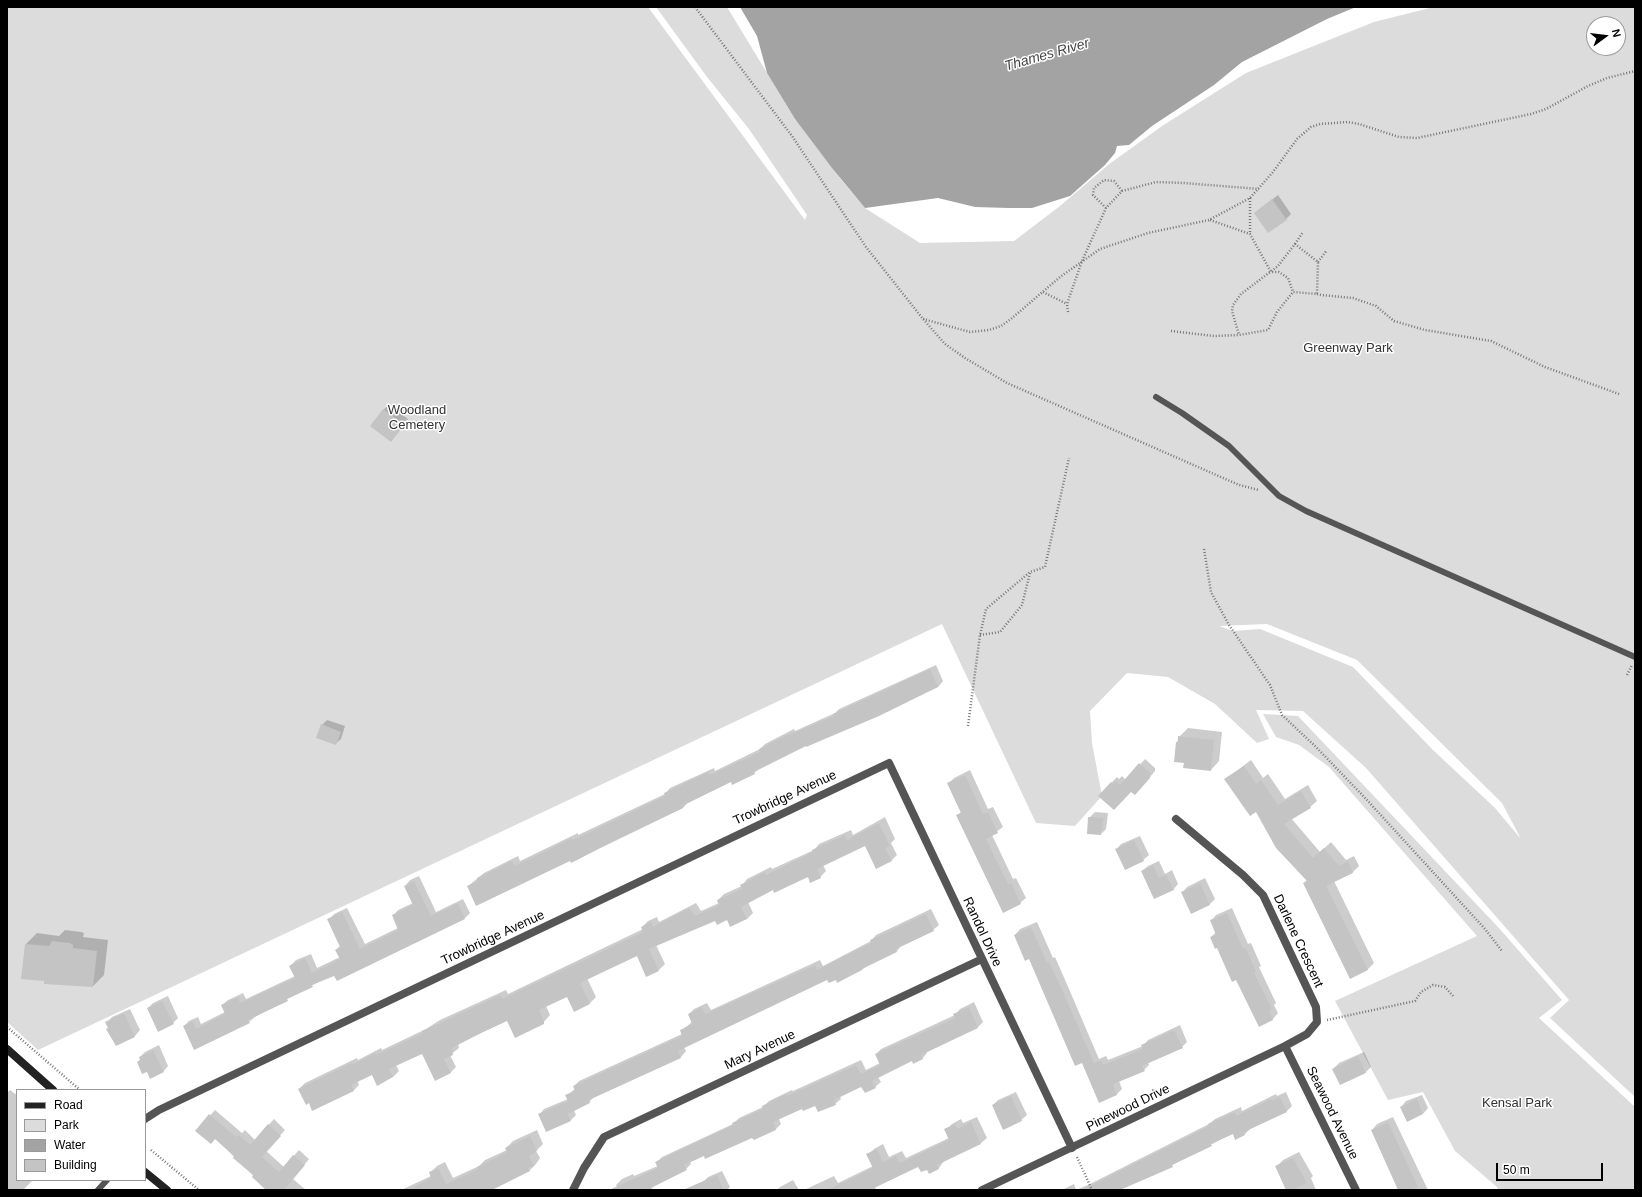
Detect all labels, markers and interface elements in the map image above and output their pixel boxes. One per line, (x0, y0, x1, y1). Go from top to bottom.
north arrow (1586, 16, 1626, 56)
text: N (1610, 28, 1623, 39)
water label: Thames River (1003, 35, 1091, 75)
park label: Greenway Park (1303, 340, 1393, 356)
park label: Woodland Cemetery (388, 402, 446, 433)
street label: Trowbridge Avenue (731, 767, 839, 829)
street label: Darlene Crescent (1270, 892, 1326, 990)
street label: Randol Drive (959, 895, 1005, 969)
street label: Trowbridge Avenue (439, 907, 547, 969)
street label: Mary Avenue (722, 1027, 798, 1073)
street label: Seawood Avenue (1303, 1064, 1361, 1162)
street label: Pinewood Drive (1084, 1081, 1172, 1135)
legend (16, 1089, 146, 1181)
park label: Kensal Park (1482, 1095, 1552, 1111)
text: Road (54, 1098, 83, 1112)
text: Park (54, 1118, 79, 1132)
text: Water (54, 1138, 86, 1152)
scale bar (1498, 1155, 1605, 1181)
text: Building (54, 1158, 97, 1172)
text: 50 m (1503, 1163, 1530, 1177)

